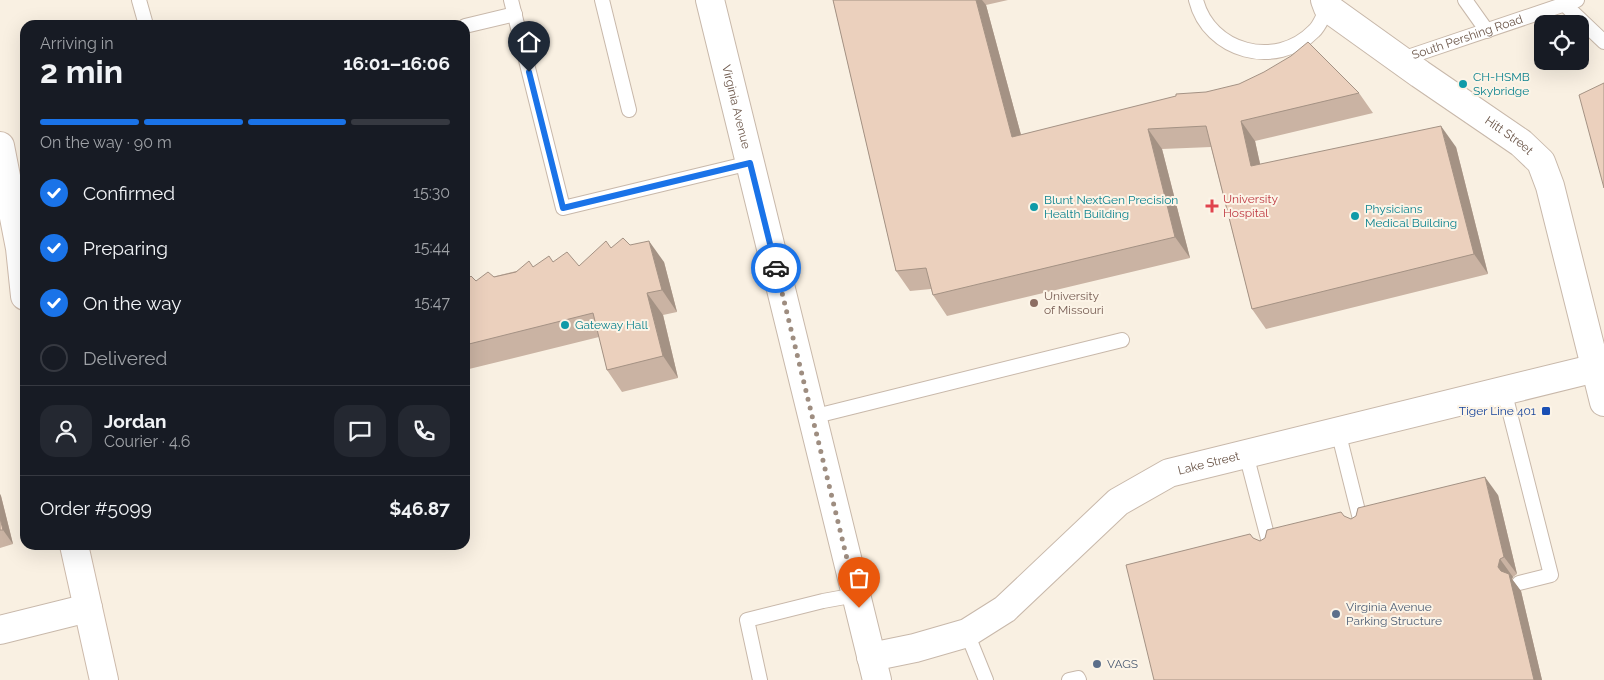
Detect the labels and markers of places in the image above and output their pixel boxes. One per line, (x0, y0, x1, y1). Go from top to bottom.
pin (508, 21, 550, 72)
place label: CH-HSMB Skybridge (1473, 70, 1530, 98)
marker: CH-HSMB Skybridge (1457, 78, 1469, 90)
place label: University Hospital (1223, 192, 1278, 220)
place label: Blunt NextGen Precision Health Building (1044, 193, 1178, 221)
marker: University Hospital (1205, 199, 1219, 213)
marker: Blunt NextGen Precision Health Building (1028, 201, 1040, 213)
place label: Physicians Medical Building (1365, 202, 1457, 230)
marker: Physicians Medical Building (1349, 210, 1361, 222)
place label: University of Missouri (1044, 289, 1104, 317)
marker: University of Missouri (1028, 297, 1040, 309)
place label: Gateway Hall (575, 318, 649, 332)
marker: Gateway Hall (559, 319, 571, 331)
place label: Tiger Line 401 (1459, 404, 1536, 418)
marker: Tiger Line 401 (1540, 405, 1552, 417)
pin (838, 557, 880, 608)
place label: Virginia Avenue Parking Structure (1346, 600, 1442, 628)
marker: Virginia Avenue Parking Structure (1330, 608, 1342, 620)
place label: VAGS (1107, 657, 1138, 671)
marker: VAGS (1091, 658, 1103, 670)

